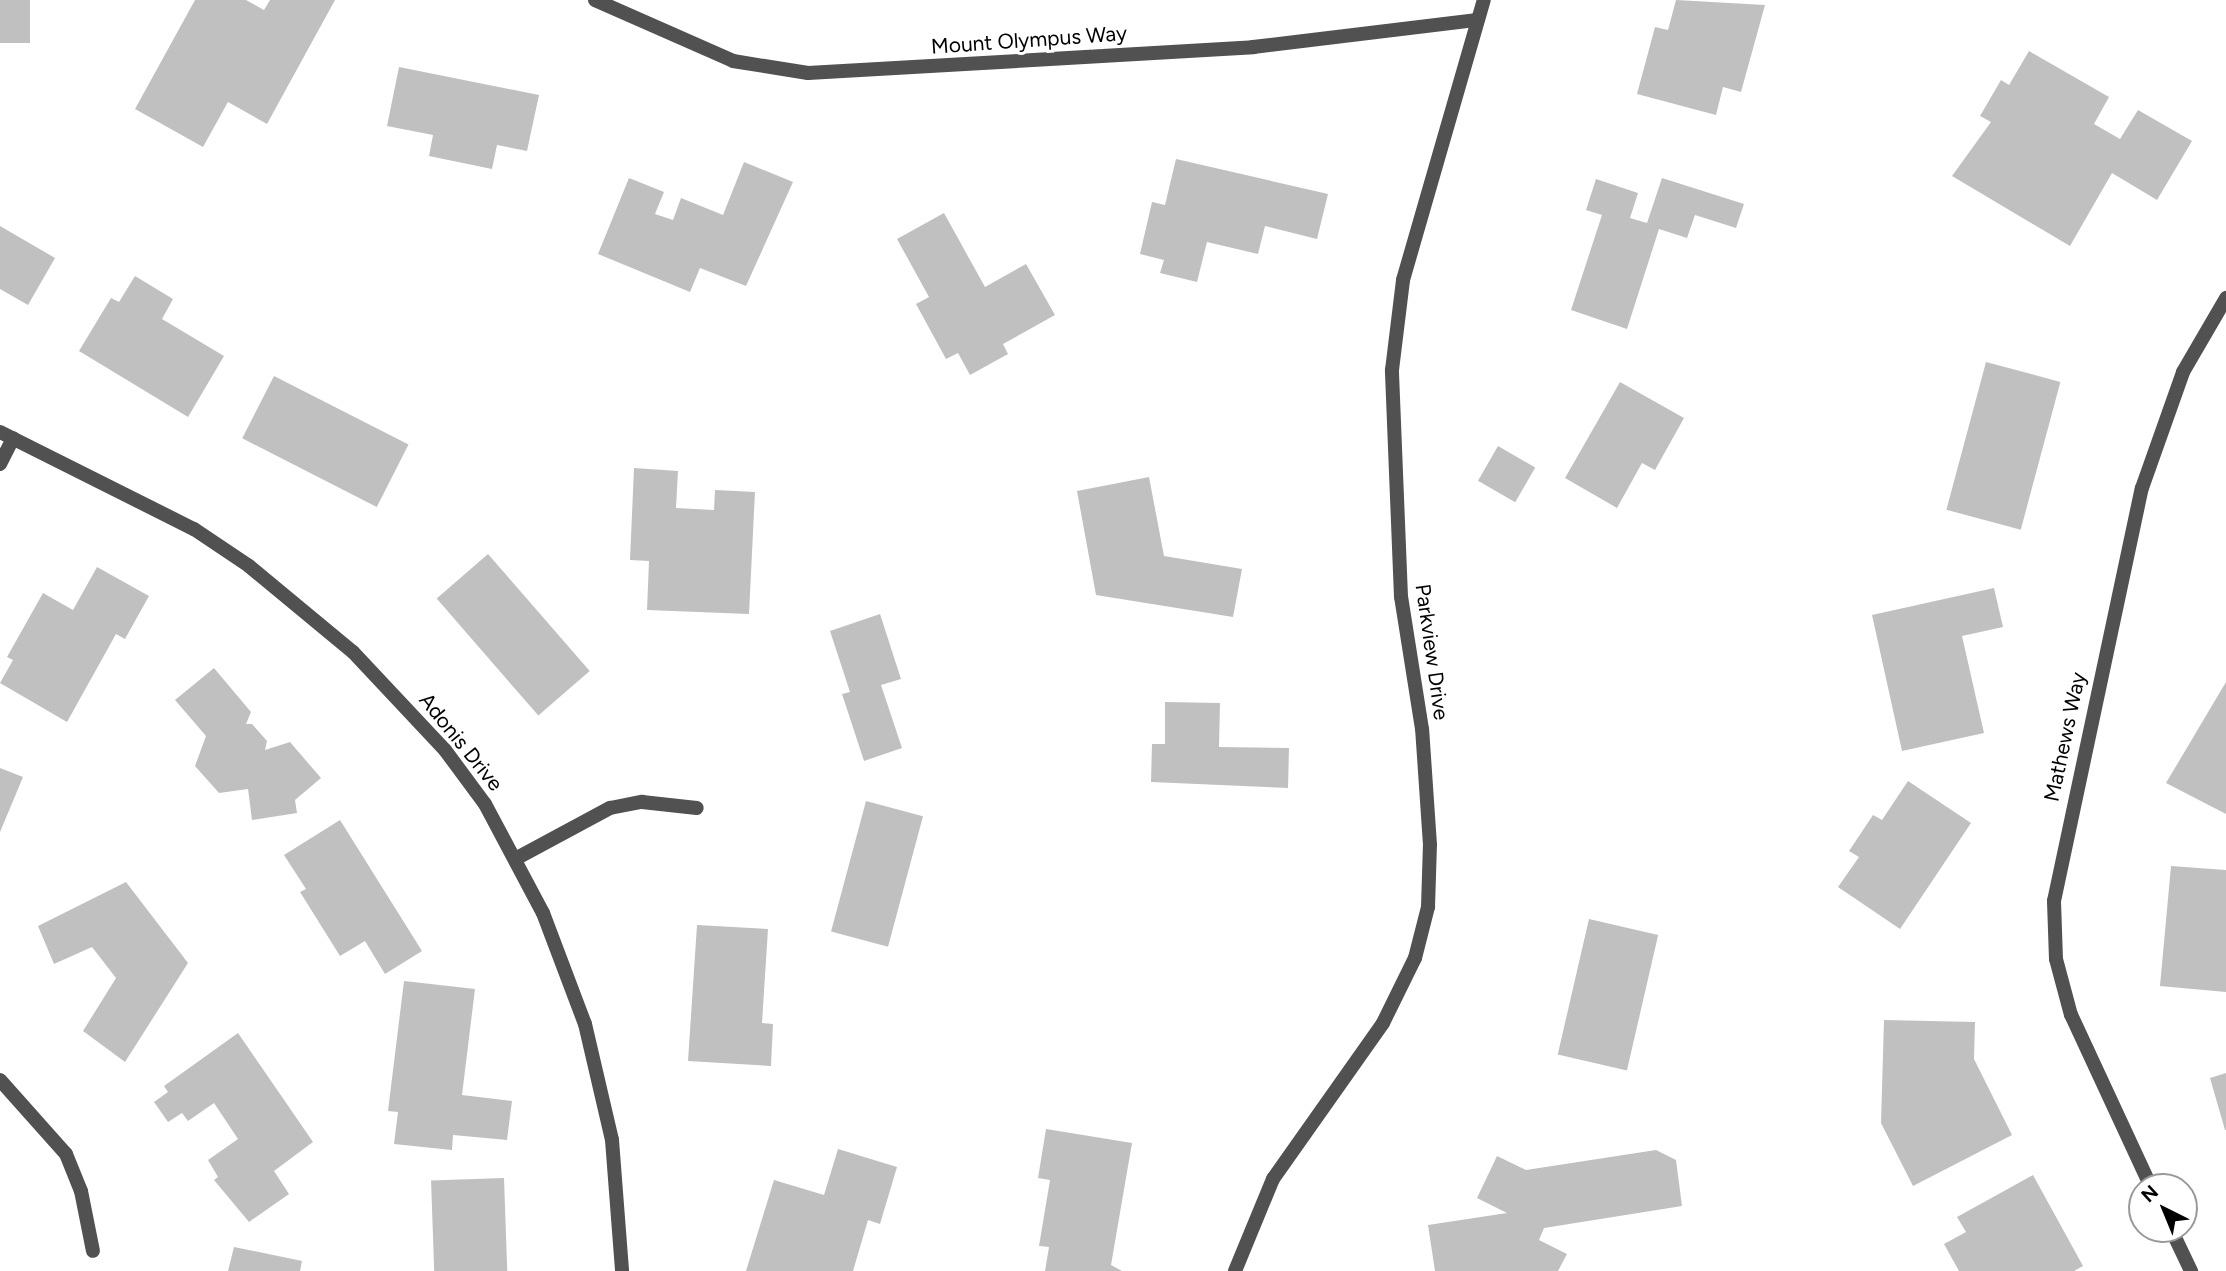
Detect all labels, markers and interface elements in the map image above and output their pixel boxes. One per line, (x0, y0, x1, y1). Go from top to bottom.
street label: Mount Olympus Way (930, 21, 1128, 59)
street label: Parkview Drive (1410, 582, 1454, 722)
street label: Mathews Way (2039, 670, 2091, 804)
street label: Adonis Drive (414, 688, 508, 796)
north arrow (2128, 1173, 2198, 1243)
text: N (2136, 1180, 2163, 1207)

